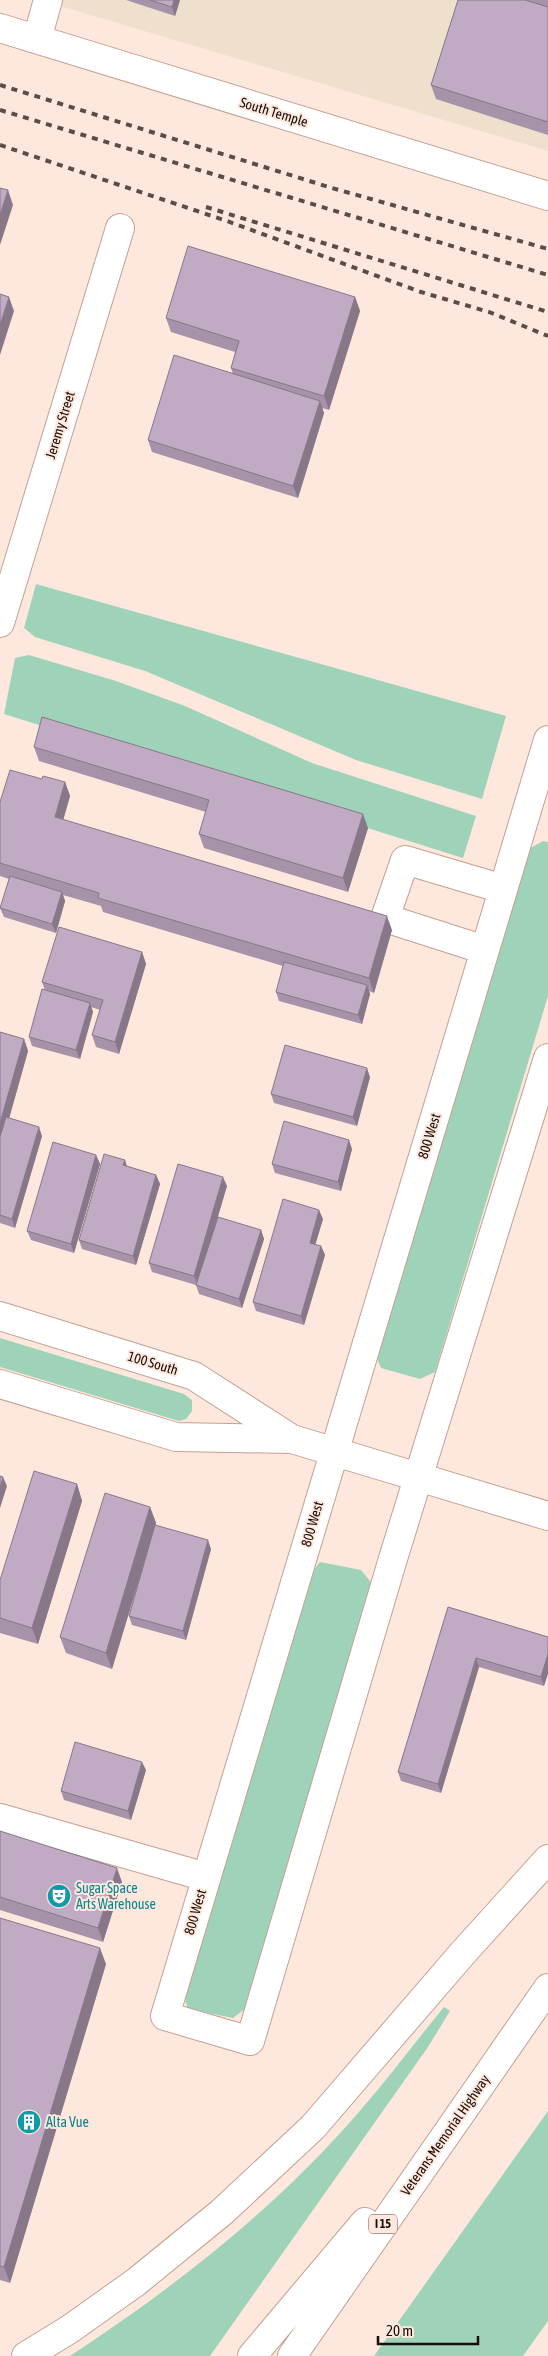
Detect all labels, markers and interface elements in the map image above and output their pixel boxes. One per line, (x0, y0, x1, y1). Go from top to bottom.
street label: South Temple (238, 94, 310, 130)
street label: Jeremy Street (42, 389, 78, 461)
street label: 800 West (415, 1111, 443, 1161)
street label: 100 South (126, 1348, 180, 1378)
street label: 800 West (298, 1499, 326, 1549)
place label: Sugar Space Arts Warehouse (76, 1880, 156, 1912)
theatre icon: Sugar Space Arts Warehouse (46, 1883, 72, 1909)
street label: 800 West (181, 1887, 209, 1937)
street label: Veterans Memorial Highway (397, 2071, 493, 2198)
building icon: Alta Vue (16, 2109, 42, 2135)
place label: Alta Vue (46, 2114, 89, 2130)
road number: I 15 (369, 2214, 397, 2234)
scale bar (378, 2314, 478, 2346)
text: 20 m (386, 2322, 413, 2339)

